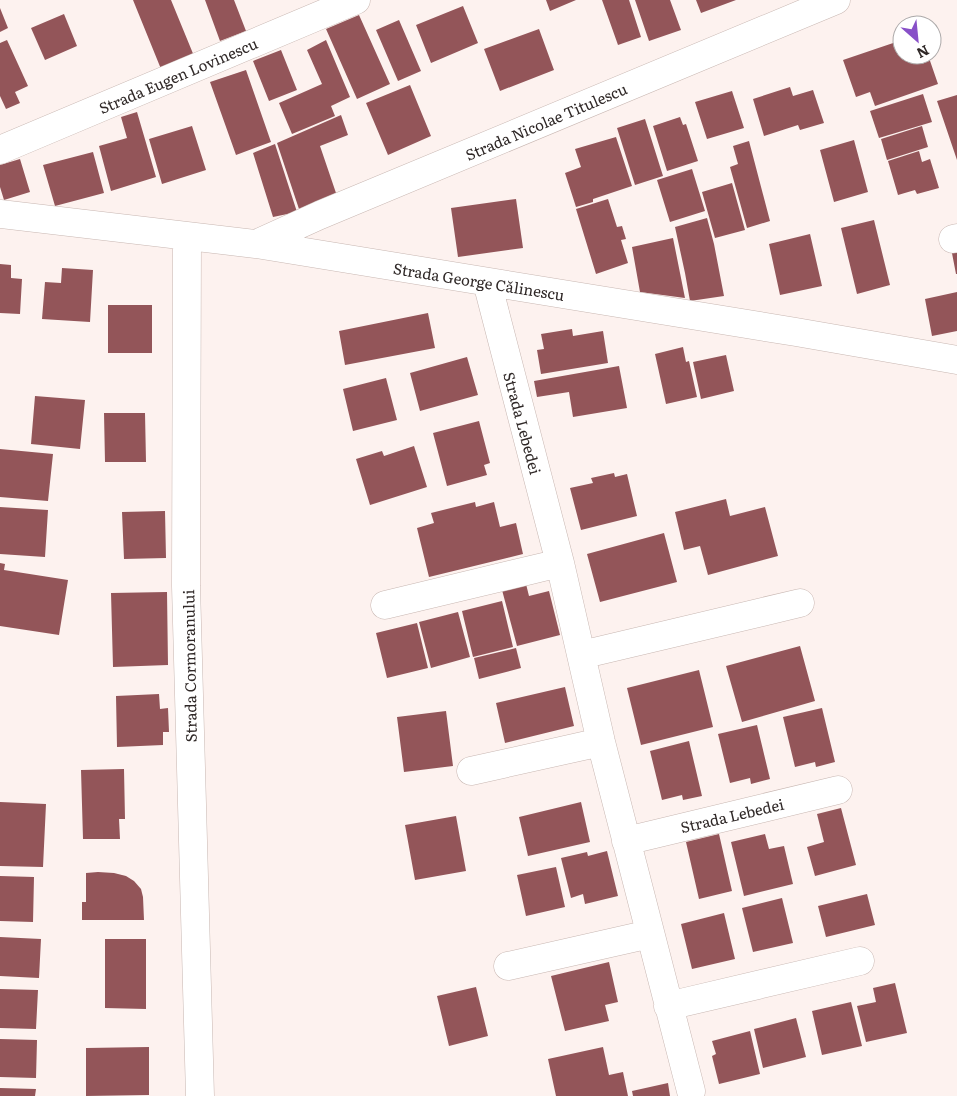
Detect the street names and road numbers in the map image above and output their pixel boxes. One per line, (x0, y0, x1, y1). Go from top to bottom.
street label: Strada Eugen Lovinescu (95, 31, 261, 119)
street label: Strada Nicolae Titulescu (461, 76, 631, 166)
street label: Strada George Călinescu (392, 256, 567, 306)
street label: Strada Lebedei (498, 369, 548, 477)
street label: Strada Cormoranului (176, 589, 202, 743)
street label: Strada Lebedei (678, 792, 786, 838)

